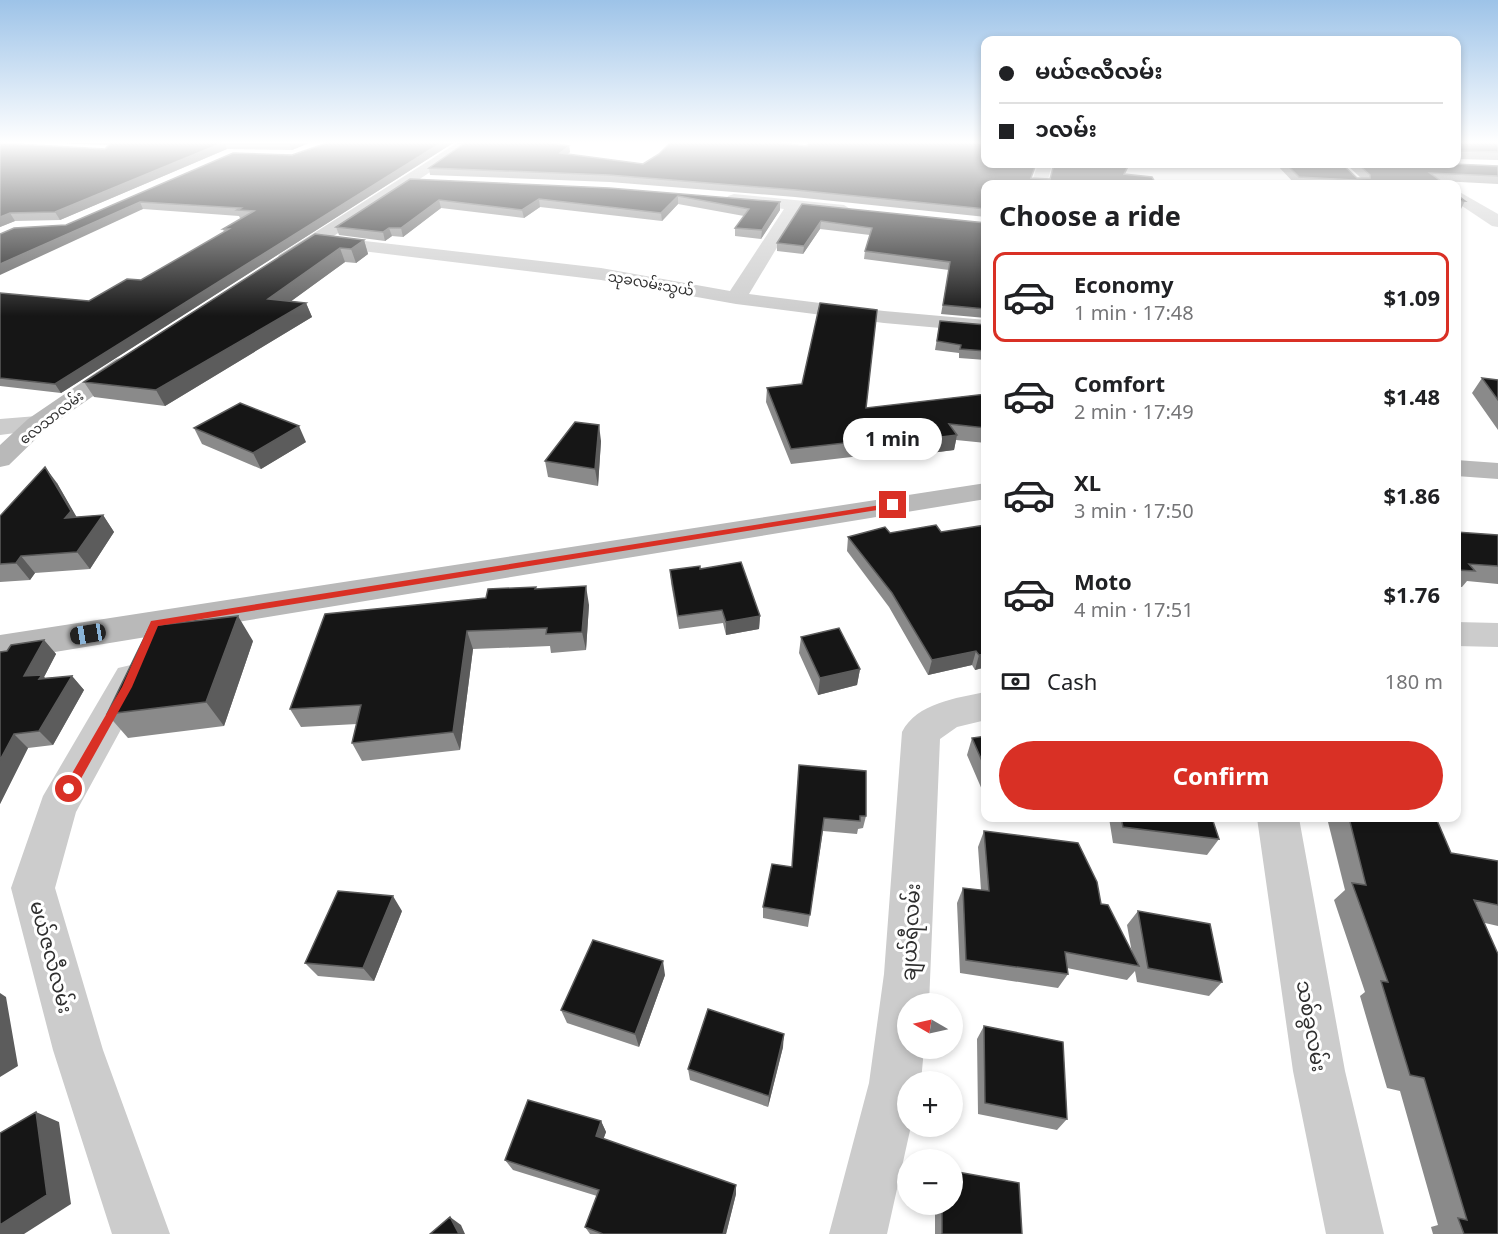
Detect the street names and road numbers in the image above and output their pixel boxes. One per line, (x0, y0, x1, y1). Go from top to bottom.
street label: သုခလမ်းသွယ် (606, 266, 695, 303)
street label: လေသာလမ်း (15, 386, 87, 448)
street label: ချယ်ရီလမ်း (894, 882, 929, 982)
street label: မယ်ဇလီလမ်း (24, 898, 80, 1016)
street label: သစ်ခွလမ်း (1288, 978, 1333, 1074)

